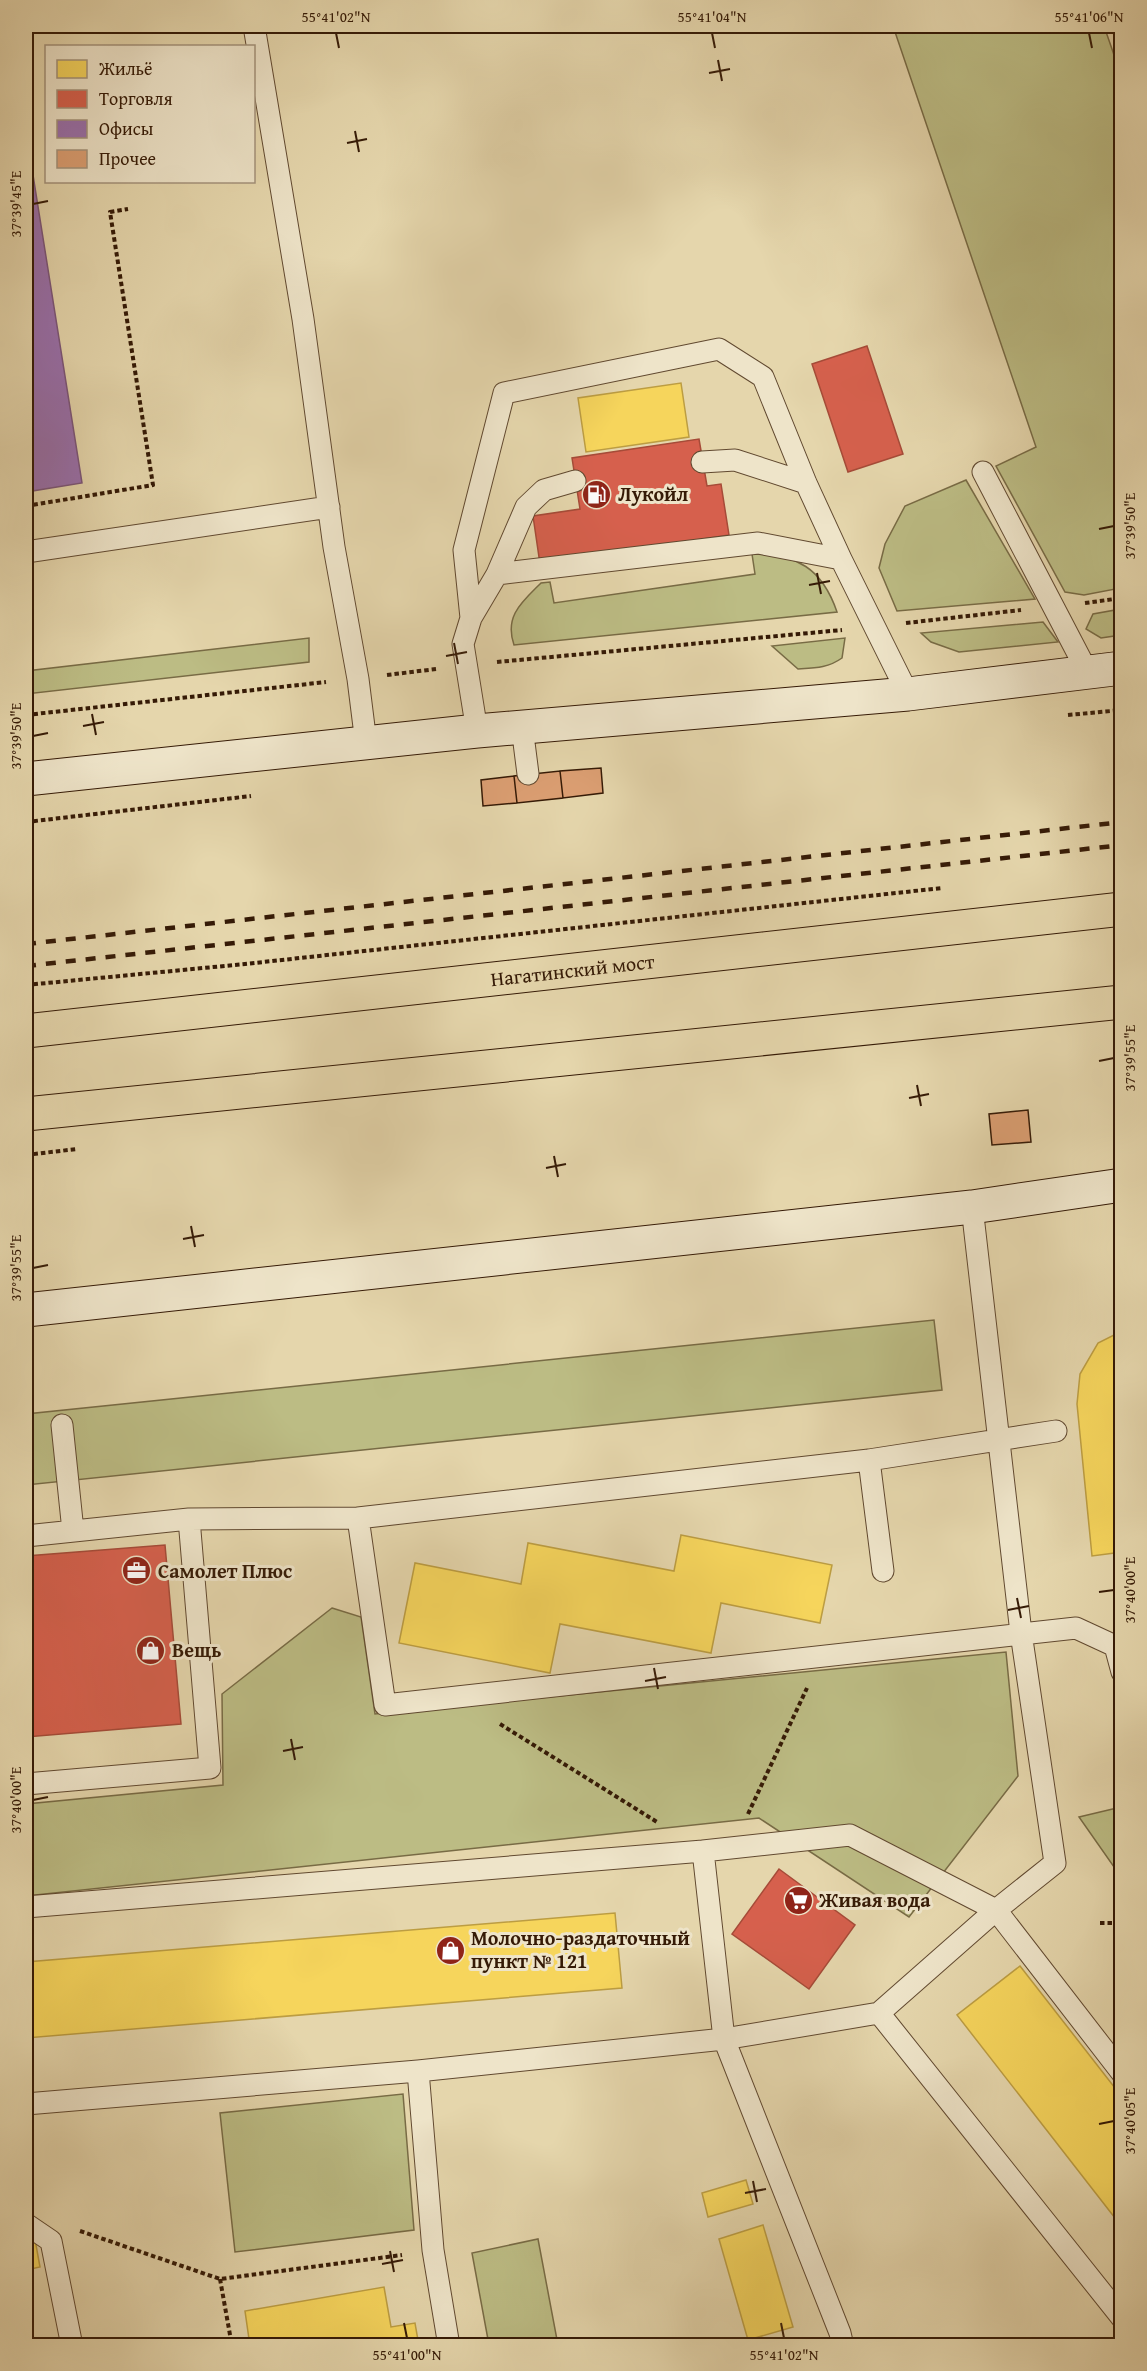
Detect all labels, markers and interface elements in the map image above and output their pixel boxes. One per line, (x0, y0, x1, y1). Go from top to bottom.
text: 55°41'02"N (302, 6, 371, 27)
text: 55°41'04"N (678, 6, 747, 27)
text: 55°41'06"N (1055, 6, 1124, 27)
legend (45, 45, 255, 183)
text: Жильё (98, 55, 153, 82)
text: Торговля (99, 85, 173, 112)
text: Офисы (99, 115, 154, 142)
text: Прочее (99, 145, 156, 172)
text: 37°39'45"E (5, 170, 26, 237)
fuel station icon: Лукойл (581, 478, 613, 510)
place label: Лукойл (618, 479, 689, 508)
text: 37°39'50"E (1119, 492, 1140, 559)
text: 37°39'50"E (5, 702, 26, 769)
street label: Нагатинский мост (489, 946, 656, 993)
text: 37°39'55"E (1119, 1024, 1140, 1091)
text: 37°39'55"E (5, 1234, 26, 1301)
office icon: Самолет Плюс (121, 1555, 153, 1587)
place label: Самолет Плюс (158, 1556, 292, 1585)
text: 37°40'00"E (1119, 1556, 1140, 1623)
shop icon: Вещь (135, 1634, 167, 1666)
place label: Вещь (172, 1635, 221, 1664)
text: 37°40'00"E (5, 1766, 26, 1833)
supermarket icon: Живая вода (782, 1884, 814, 1916)
place label: Живая вода (818, 1885, 931, 1914)
place label: Молочно-раздаточный пункт № 121 (471, 1923, 690, 1975)
shop icon: Молочно-раздаточный пункт № 121 (434, 1934, 466, 1966)
text: 37°40'05"E (1119, 2087, 1140, 2154)
text: 55°41'00"N (373, 2344, 442, 2365)
text: 55°41'02"N (750, 2344, 819, 2365)

